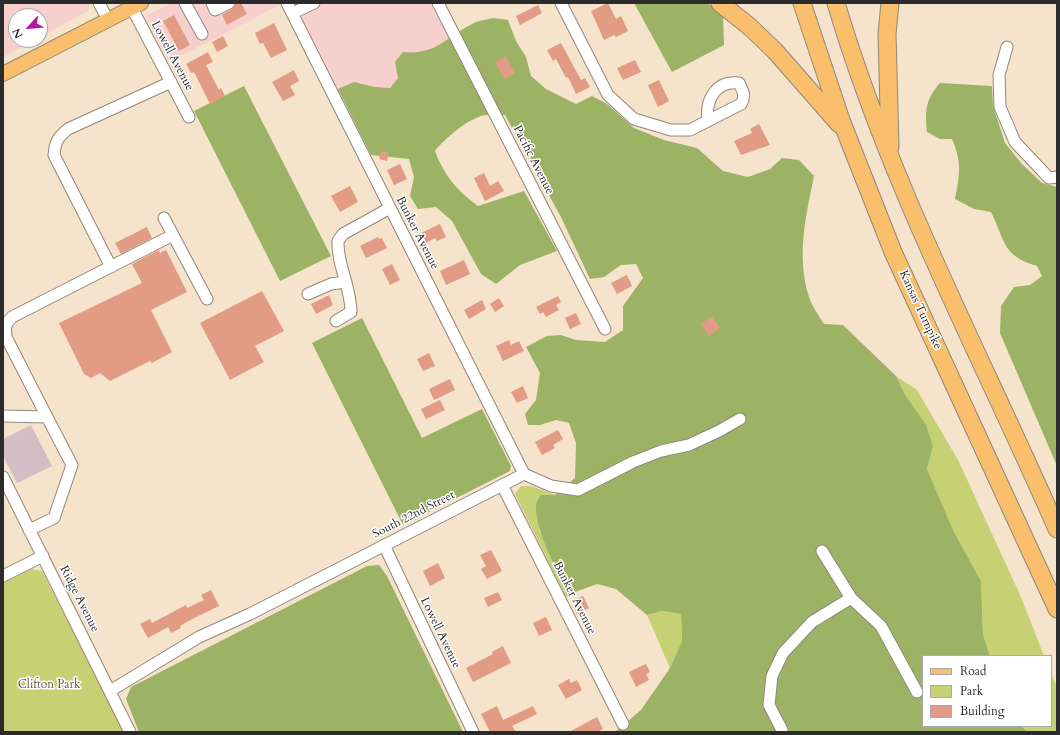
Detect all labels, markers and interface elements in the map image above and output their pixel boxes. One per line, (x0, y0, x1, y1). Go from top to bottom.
north arrow (8, 8, 48, 48)
street label: Lowell Avenue (148, 19, 196, 93)
text: N (9, 26, 27, 41)
street label: Pacific Avenue (509, 123, 557, 197)
street label: Bunker Avenue (392, 194, 442, 272)
street label: Kansas Turnpike (895, 268, 945, 352)
street label: South 22nd Street (371, 488, 457, 542)
street label: Bunker Avenue (549, 559, 599, 637)
street label: Ridge Avenue (56, 563, 102, 635)
street label: Lowell Avenue (417, 595, 463, 671)
legend (922, 655, 1052, 727)
text: Road (960, 663, 986, 679)
park label: Clifton Park (18, 678, 80, 692)
text: Park (960, 683, 983, 699)
text: Building (960, 703, 1004, 719)

